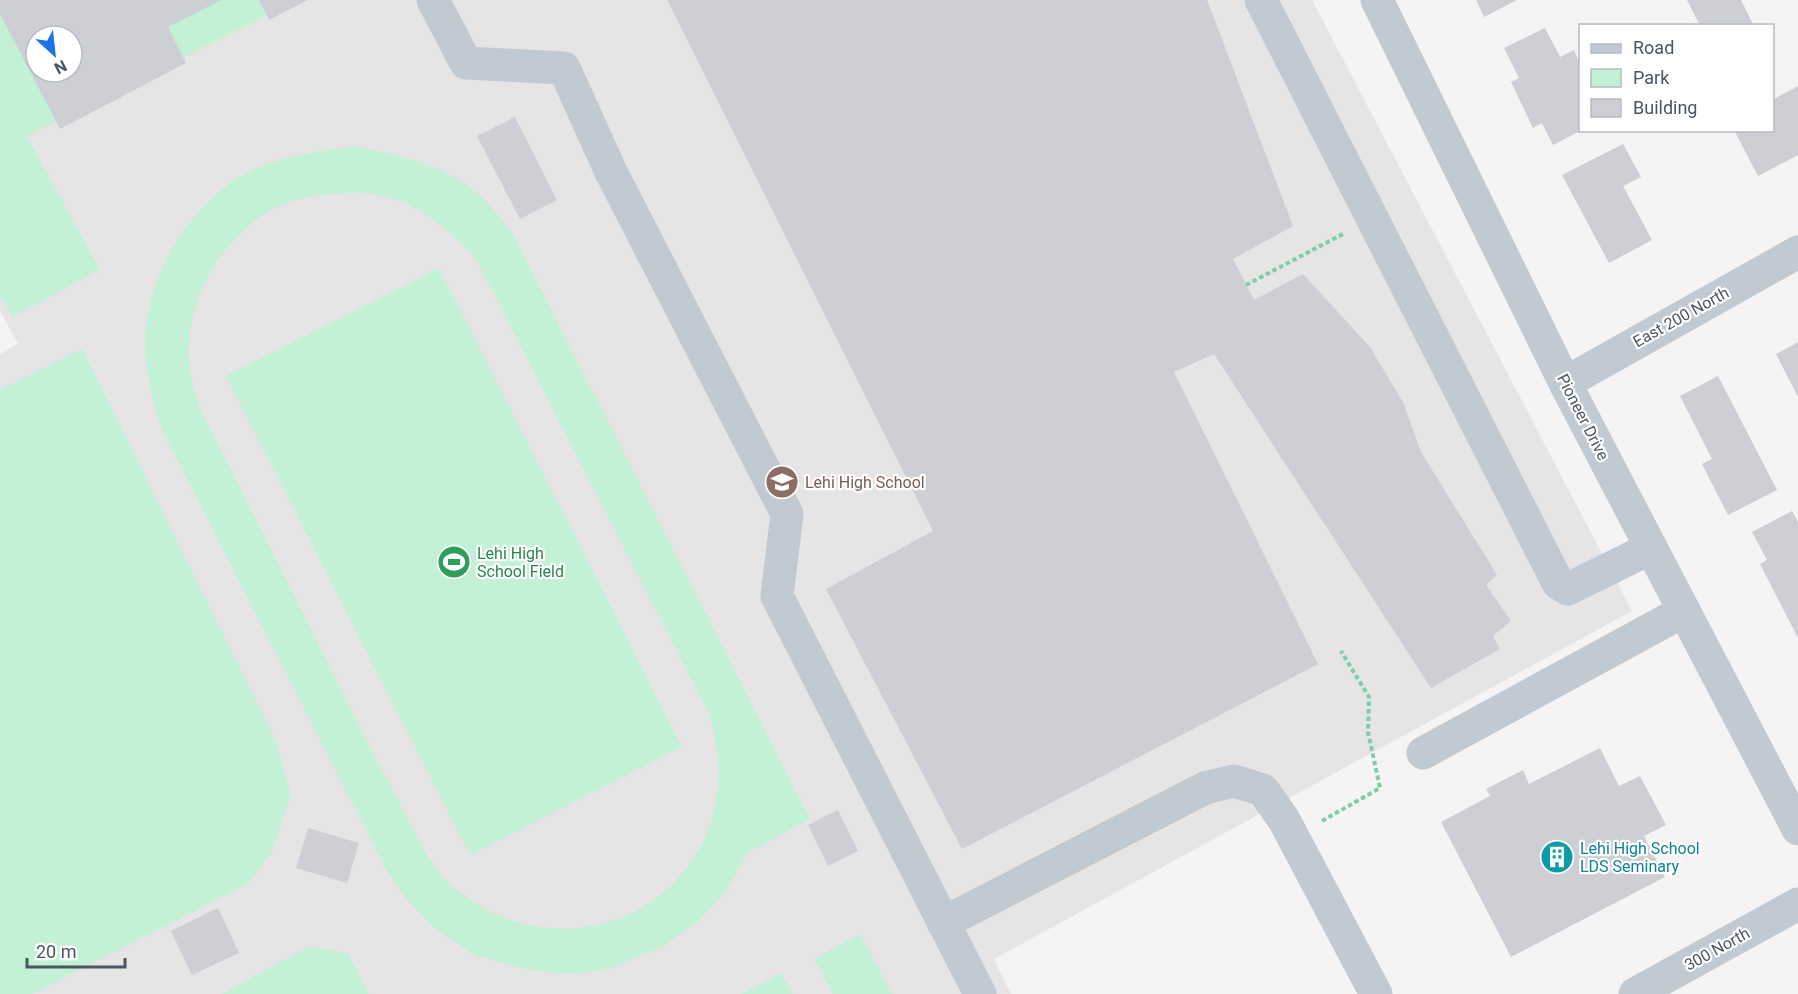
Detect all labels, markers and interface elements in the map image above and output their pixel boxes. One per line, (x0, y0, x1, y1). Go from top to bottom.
north arrow (24, 24, 84, 84)
legend (1579, 24, 1774, 132)
text: Road (1633, 37, 1674, 58)
text: N (51, 56, 70, 78)
text: Park (1633, 67, 1670, 88)
text: Building (1633, 97, 1697, 118)
street label: East 200 North (1630, 283, 1732, 351)
street label: Pioneer Drive (1553, 371, 1613, 463)
school or university icon: Lehi High School (764, 464, 800, 500)
place label: Lehi High School (805, 473, 925, 492)
sports icon: Lehi High School Field (436, 544, 472, 580)
place label: Lehi High School Field (477, 544, 564, 581)
building icon: Lehi High School LDS Seminary (1539, 839, 1575, 875)
place label: Lehi High School LDS Seminary (1580, 839, 1700, 876)
street label: 300 North (1681, 923, 1753, 975)
scale bar (27, 931, 124, 969)
text: 20 m (36, 941, 76, 962)

